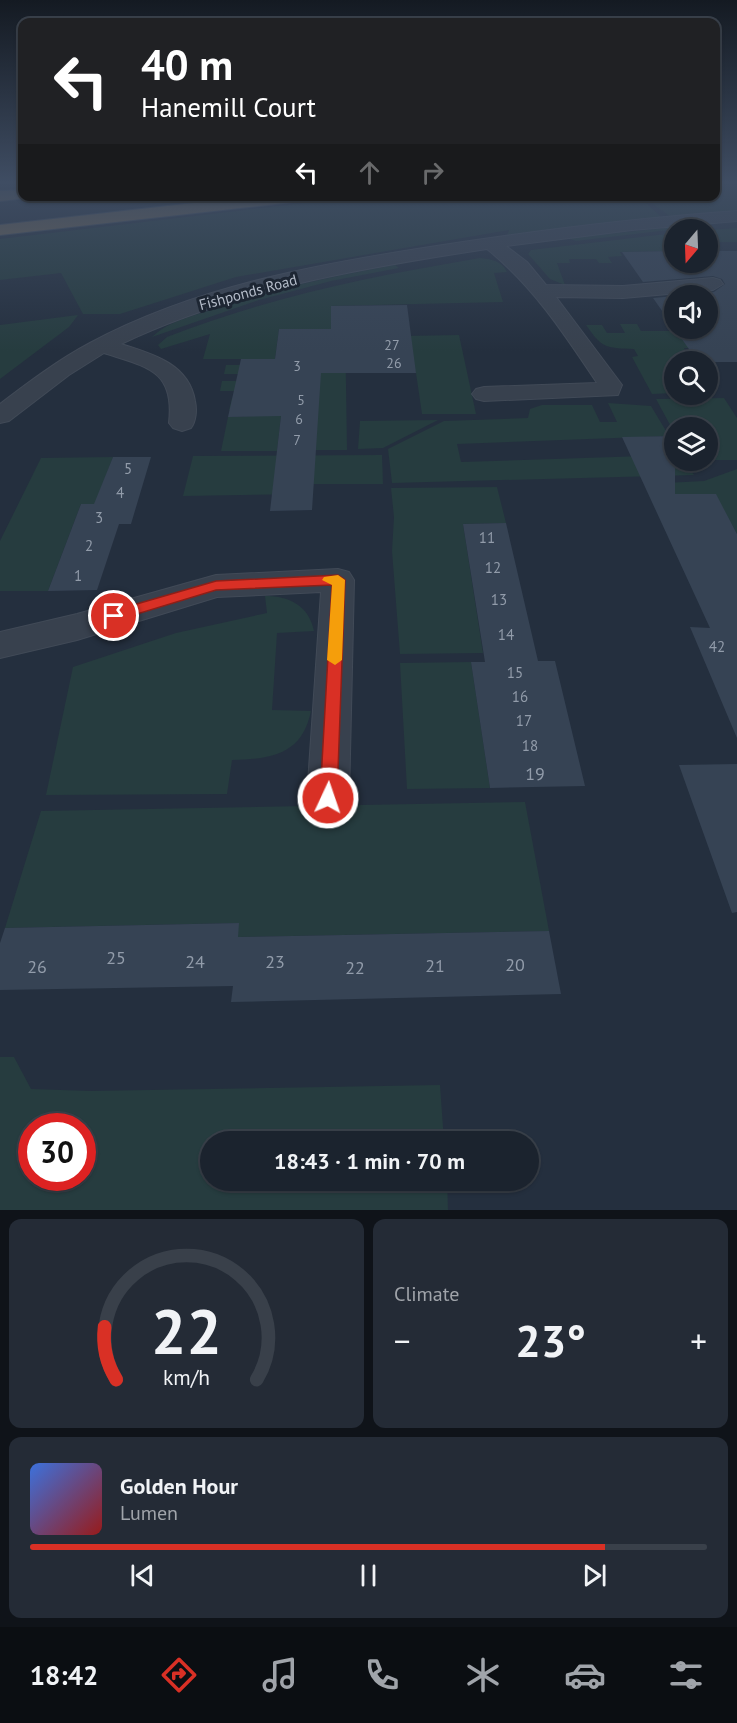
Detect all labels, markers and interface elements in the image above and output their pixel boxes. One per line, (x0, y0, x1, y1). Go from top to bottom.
text: 40 m (141, 37, 233, 92)
icon: left (42, 42, 120, 120)
text: Hanemill Court (141, 90, 316, 124)
icon: left (290, 156, 323, 189)
icon: ahead (353, 156, 386, 189)
icon: right (416, 156, 449, 189)
north arrow (664, 219, 718, 273)
map controls (664, 219, 718, 471)
street label: Fishponds Road (197, 270, 299, 314)
button: sound (664, 285, 718, 339)
house number: 27 (384, 336, 400, 354)
button: search (664, 351, 718, 405)
house number: 26 (386, 354, 402, 372)
house number: 3 (293, 357, 301, 375)
house number: 5 (297, 391, 305, 409)
house number: 6 (295, 410, 303, 428)
button: layers (664, 417, 718, 471)
house number: 7 (293, 431, 301, 449)
house number: 5 (124, 459, 132, 478)
house number: 4 (116, 483, 124, 502)
house number: 3 (95, 508, 103, 527)
house number: 11 (479, 528, 495, 547)
house number: 2 (85, 536, 93, 555)
house number: 12 (485, 558, 501, 577)
house number: 1 (74, 566, 82, 585)
pin (88, 590, 139, 641)
house number: 13 (491, 590, 507, 609)
icon: arrive (97, 599, 130, 632)
house number: 14 (498, 625, 514, 644)
house number: 42 (709, 637, 725, 656)
house number: 15 (507, 663, 523, 682)
house number: 16 (512, 687, 528, 706)
house number: 17 (516, 711, 532, 730)
house number: 18 (522, 736, 538, 755)
house number: 19 (525, 762, 545, 785)
position arrow (296, 766, 360, 830)
house number: 25 (106, 946, 126, 969)
house number: 24 (185, 950, 205, 973)
house number: 23 (265, 950, 285, 973)
house number: 20 (505, 953, 525, 976)
house number: 21 (425, 954, 445, 977)
house number: 26 (27, 955, 47, 978)
house number: 22 (345, 956, 365, 979)
speed limit sign: 30 (18, 1113, 96, 1191)
text: 18:43 · 1 min · 70 m (274, 1147, 465, 1175)
text: Climate (394, 1281, 460, 1307)
text: 22 (151, 1290, 222, 1371)
text: 23° (515, 1311, 586, 1369)
text: − (394, 1319, 411, 1362)
text: + (690, 1319, 707, 1362)
text: km/h (163, 1364, 210, 1392)
text: Golden Hour (120, 1472, 238, 1500)
text: Lumen (120, 1500, 178, 1526)
icon: previous (126, 1559, 159, 1592)
icon: pause (352, 1559, 385, 1592)
icon: next (578, 1559, 611, 1592)
icon: directions (158, 1654, 200, 1696)
icon: music (259, 1654, 301, 1696)
icon: phone (361, 1654, 403, 1696)
icon: climate (462, 1654, 504, 1696)
icon: car (564, 1654, 606, 1696)
icon: filters (665, 1654, 707, 1696)
text: 18:42 (30, 1658, 98, 1692)

